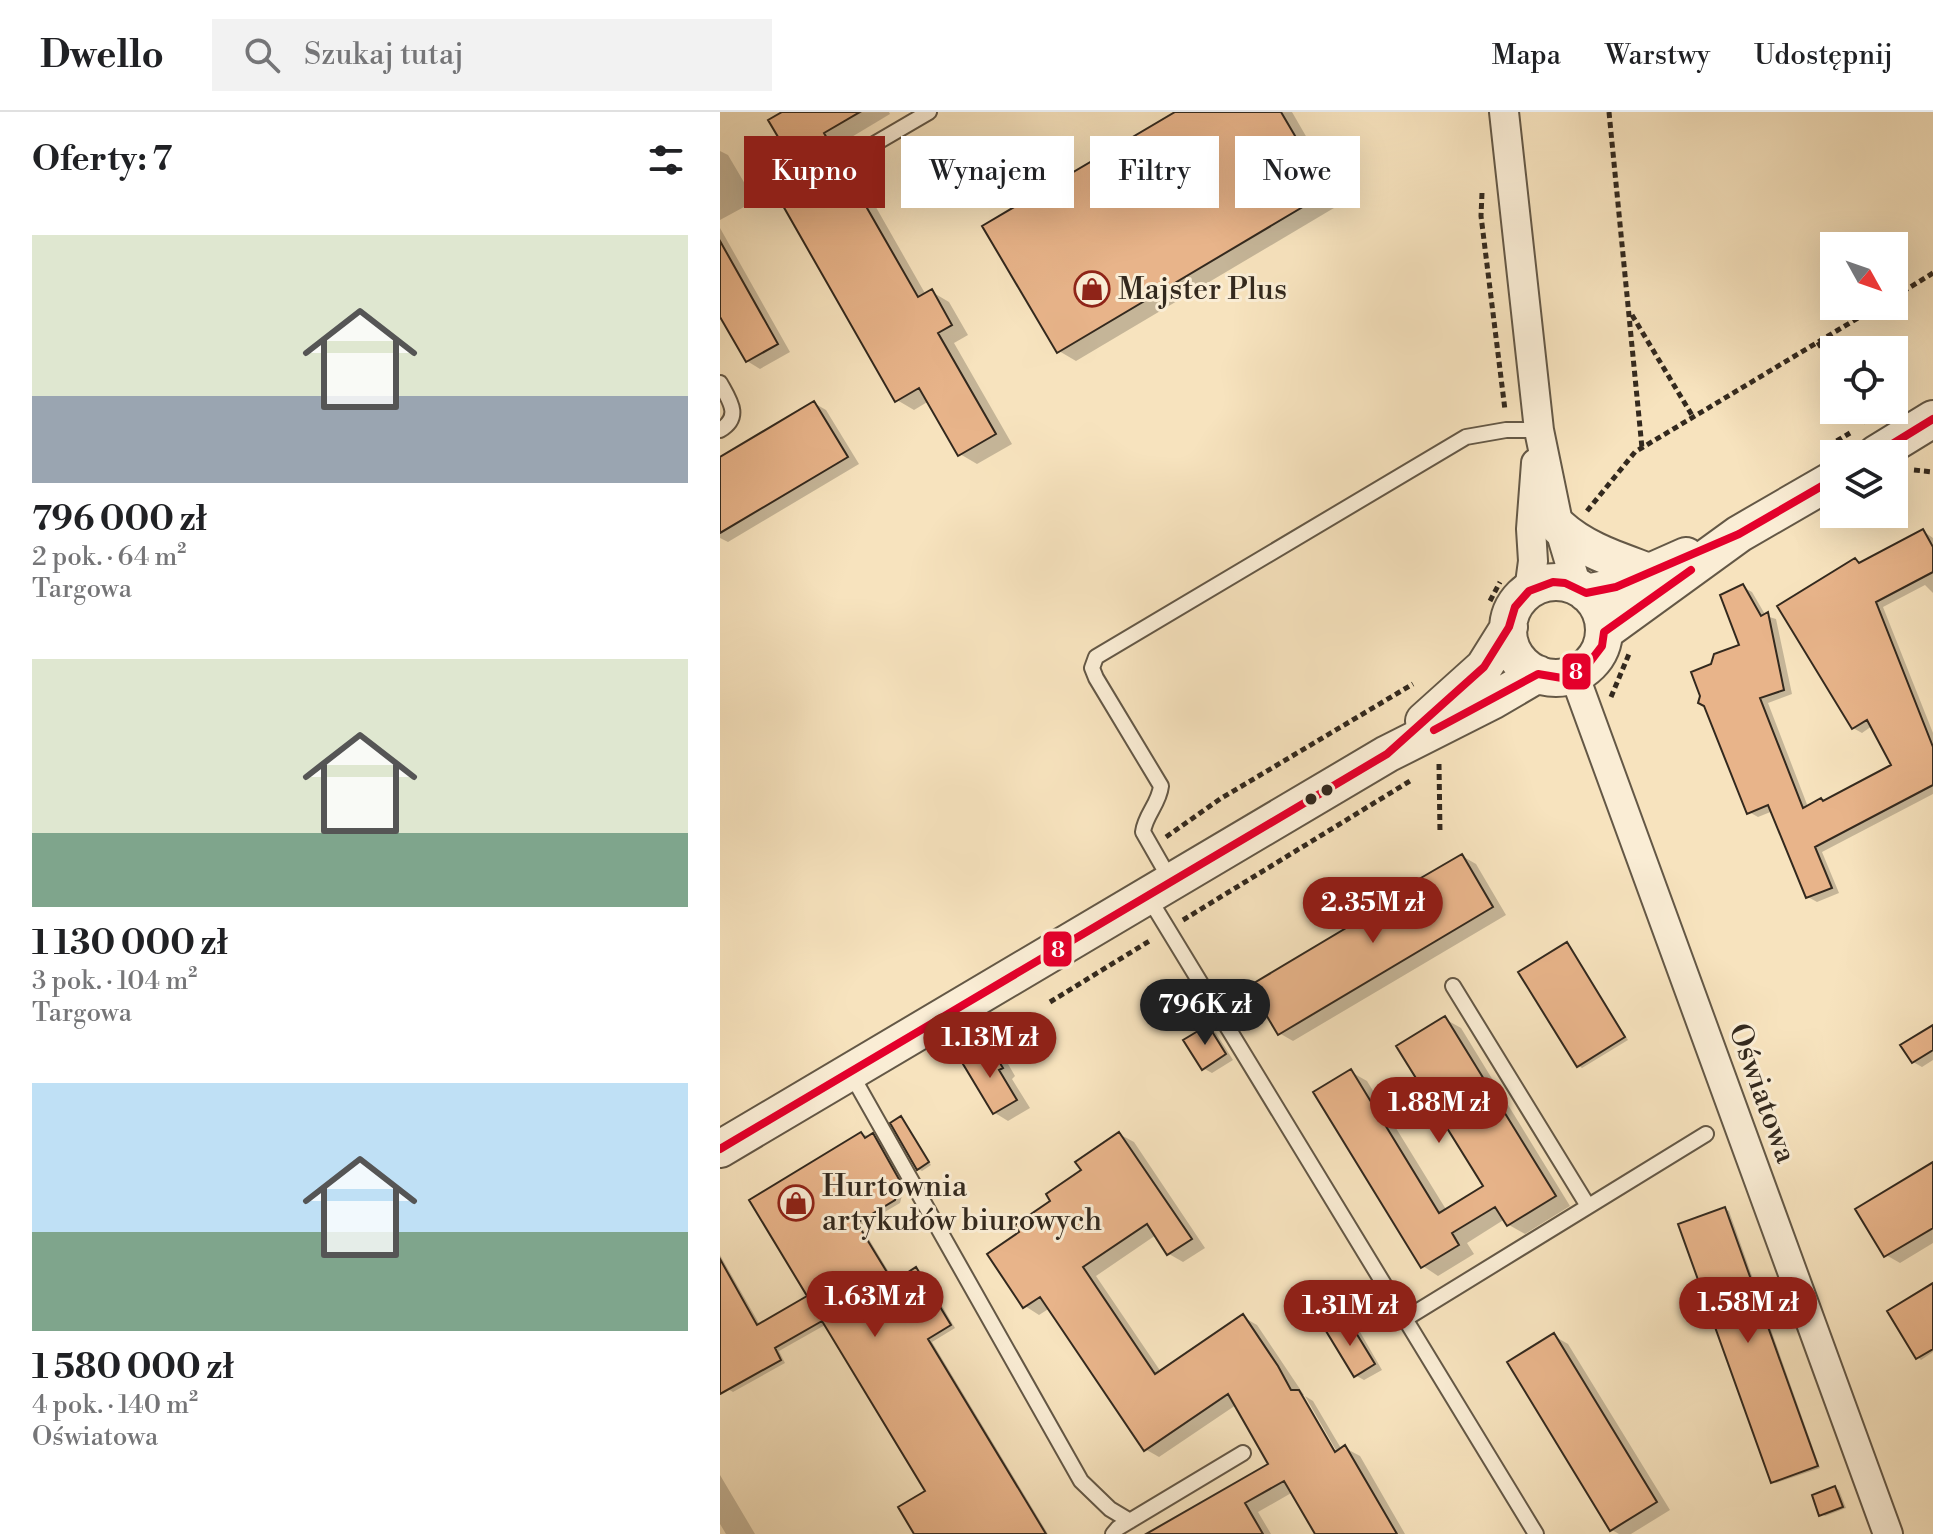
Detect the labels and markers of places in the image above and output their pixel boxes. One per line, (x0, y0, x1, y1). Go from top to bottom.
shop icon: Majster Plus (1073, 270, 1111, 308)
place label: Majster Plus (1118, 271, 1287, 309)
unlabelled marker (1319, 782, 1335, 798)
unlabelled marker (1303, 791, 1319, 807)
pin: 2.35M zł (1290, 877, 1456, 945)
pin: 796K zł (1131, 979, 1279, 1047)
pin: 1.13M zł (907, 1012, 1073, 1080)
pin: 1.88M zł (1356, 1077, 1522, 1145)
place label: Hurtownia artykułów biurowych (822, 1168, 1102, 1240)
shop icon: Hurtownia artykułów biurowych (777, 1184, 815, 1222)
pin: 1.63M zł (792, 1271, 958, 1339)
pin: 1.58M zł (1665, 1277, 1831, 1345)
pin: 1.31M zł (1267, 1280, 1433, 1348)

